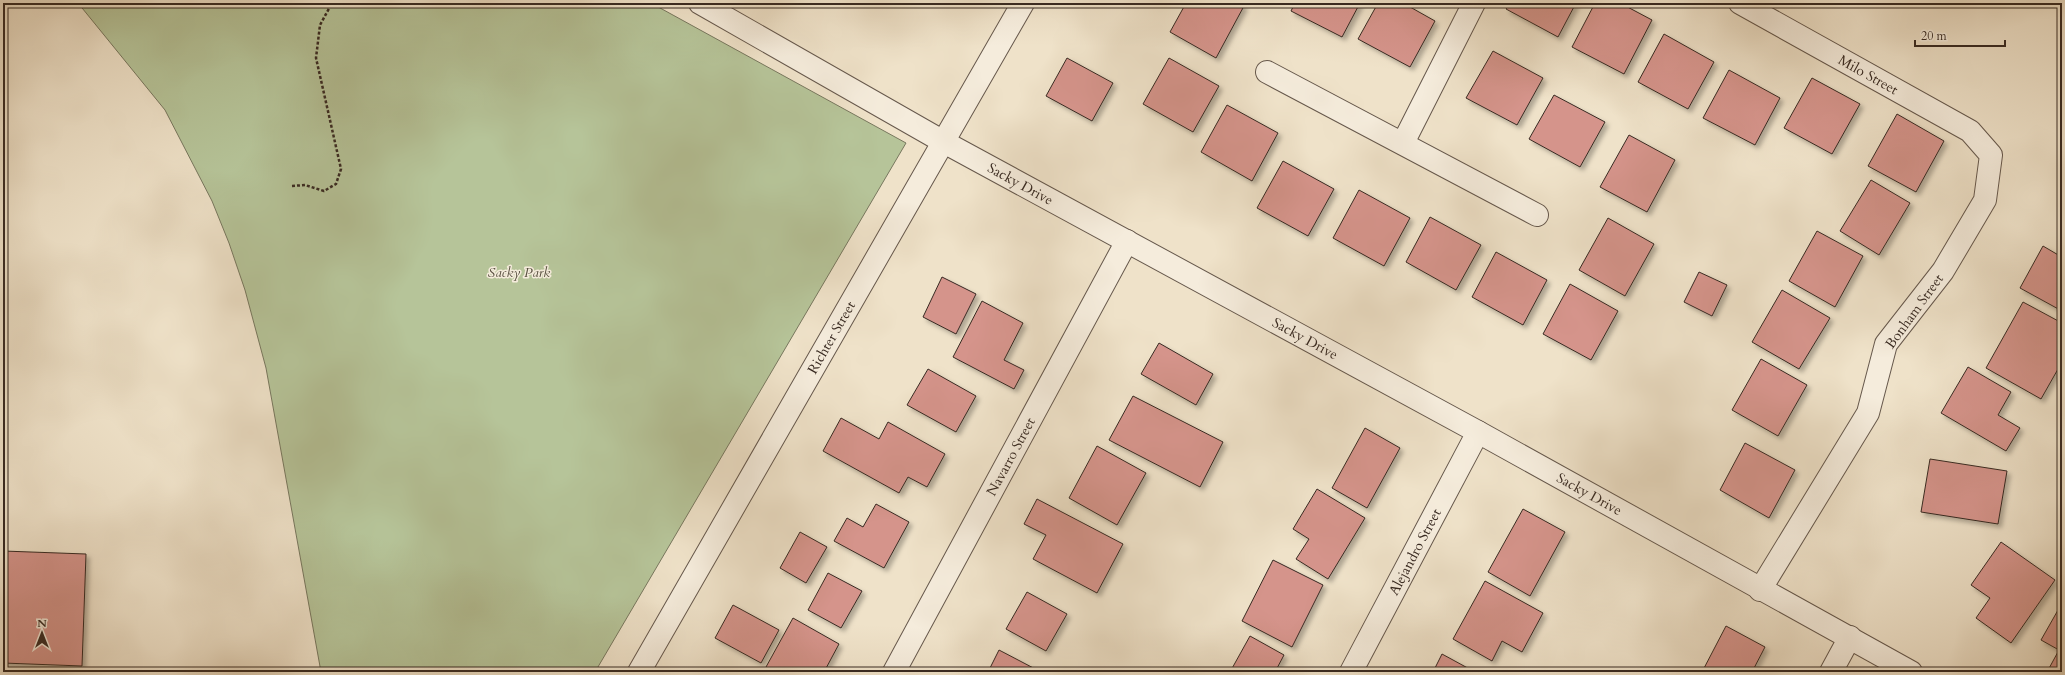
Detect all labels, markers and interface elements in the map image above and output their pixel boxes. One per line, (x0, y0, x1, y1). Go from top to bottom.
scale bar (1915, 22, 2005, 48)
text: 20 m (1921, 28, 1948, 44)
street label: Milo Street (1835, 51, 1902, 99)
street label: Sacky Drive (984, 159, 1057, 210)
park label: Sacky Park (488, 263, 550, 282)
street label: Bonham Street (1881, 270, 1948, 352)
street label: Richter Street (803, 297, 860, 377)
street label: Sacky Drive (1269, 313, 1341, 364)
street label: Navarro Street (982, 414, 1040, 499)
street label: Sacky Drive (1553, 468, 1625, 520)
street label: Alejandro Street (1384, 505, 1446, 599)
north arrow (22, 613, 62, 653)
text: N (37, 616, 47, 631)

